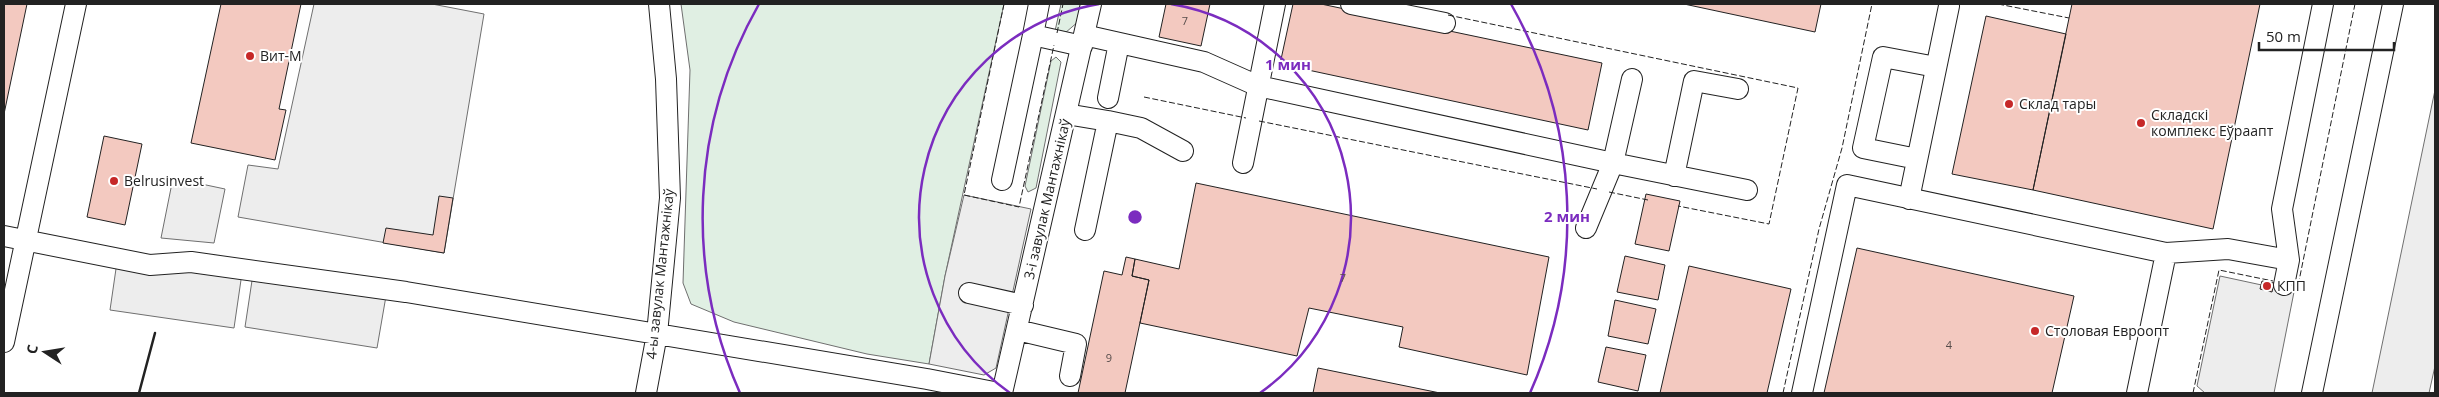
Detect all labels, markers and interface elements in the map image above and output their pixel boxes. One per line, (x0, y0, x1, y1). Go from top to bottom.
house number: 7 (1182, 13, 1188, 28)
scale bar (2259, 20, 2394, 52)
text: 50 m (2266, 26, 2301, 46)
place label: Вит-М (260, 46, 302, 65)
marker: Вит-М (244, 50, 256, 62)
text: 1 мин (1265, 54, 1311, 74)
place label: Склад тары (2019, 94, 2096, 113)
marker: Склад тары (2003, 98, 2015, 110)
place label: Складскі комплекс Еўраапт (2151, 105, 2274, 140)
street label: 3-і завулак Мантажнікаў (1019, 116, 1074, 281)
marker: Складскі комплекс Еўраапт (2135, 117, 2147, 129)
place label: Belrusinvest (124, 171, 204, 190)
marker: Belrusinvest (108, 175, 120, 187)
street label: 4-ы завулак Мантажнікаў (641, 187, 678, 360)
text: 2 мин (1544, 206, 1590, 226)
centre of rings (1126, 208, 1144, 226)
house number: 7 (1340, 270, 1346, 285)
place label: КПП (2277, 276, 2306, 295)
marker: КПП (2261, 280, 2273, 292)
place label: Столовая Евроопт (2045, 321, 2169, 340)
marker: Столовая Евроопт (2029, 325, 2041, 337)
north arrow (20, 327, 70, 377)
house number: 4 (1946, 337, 1953, 352)
text: С (22, 343, 42, 356)
house number: 9 (1106, 350, 1112, 365)

